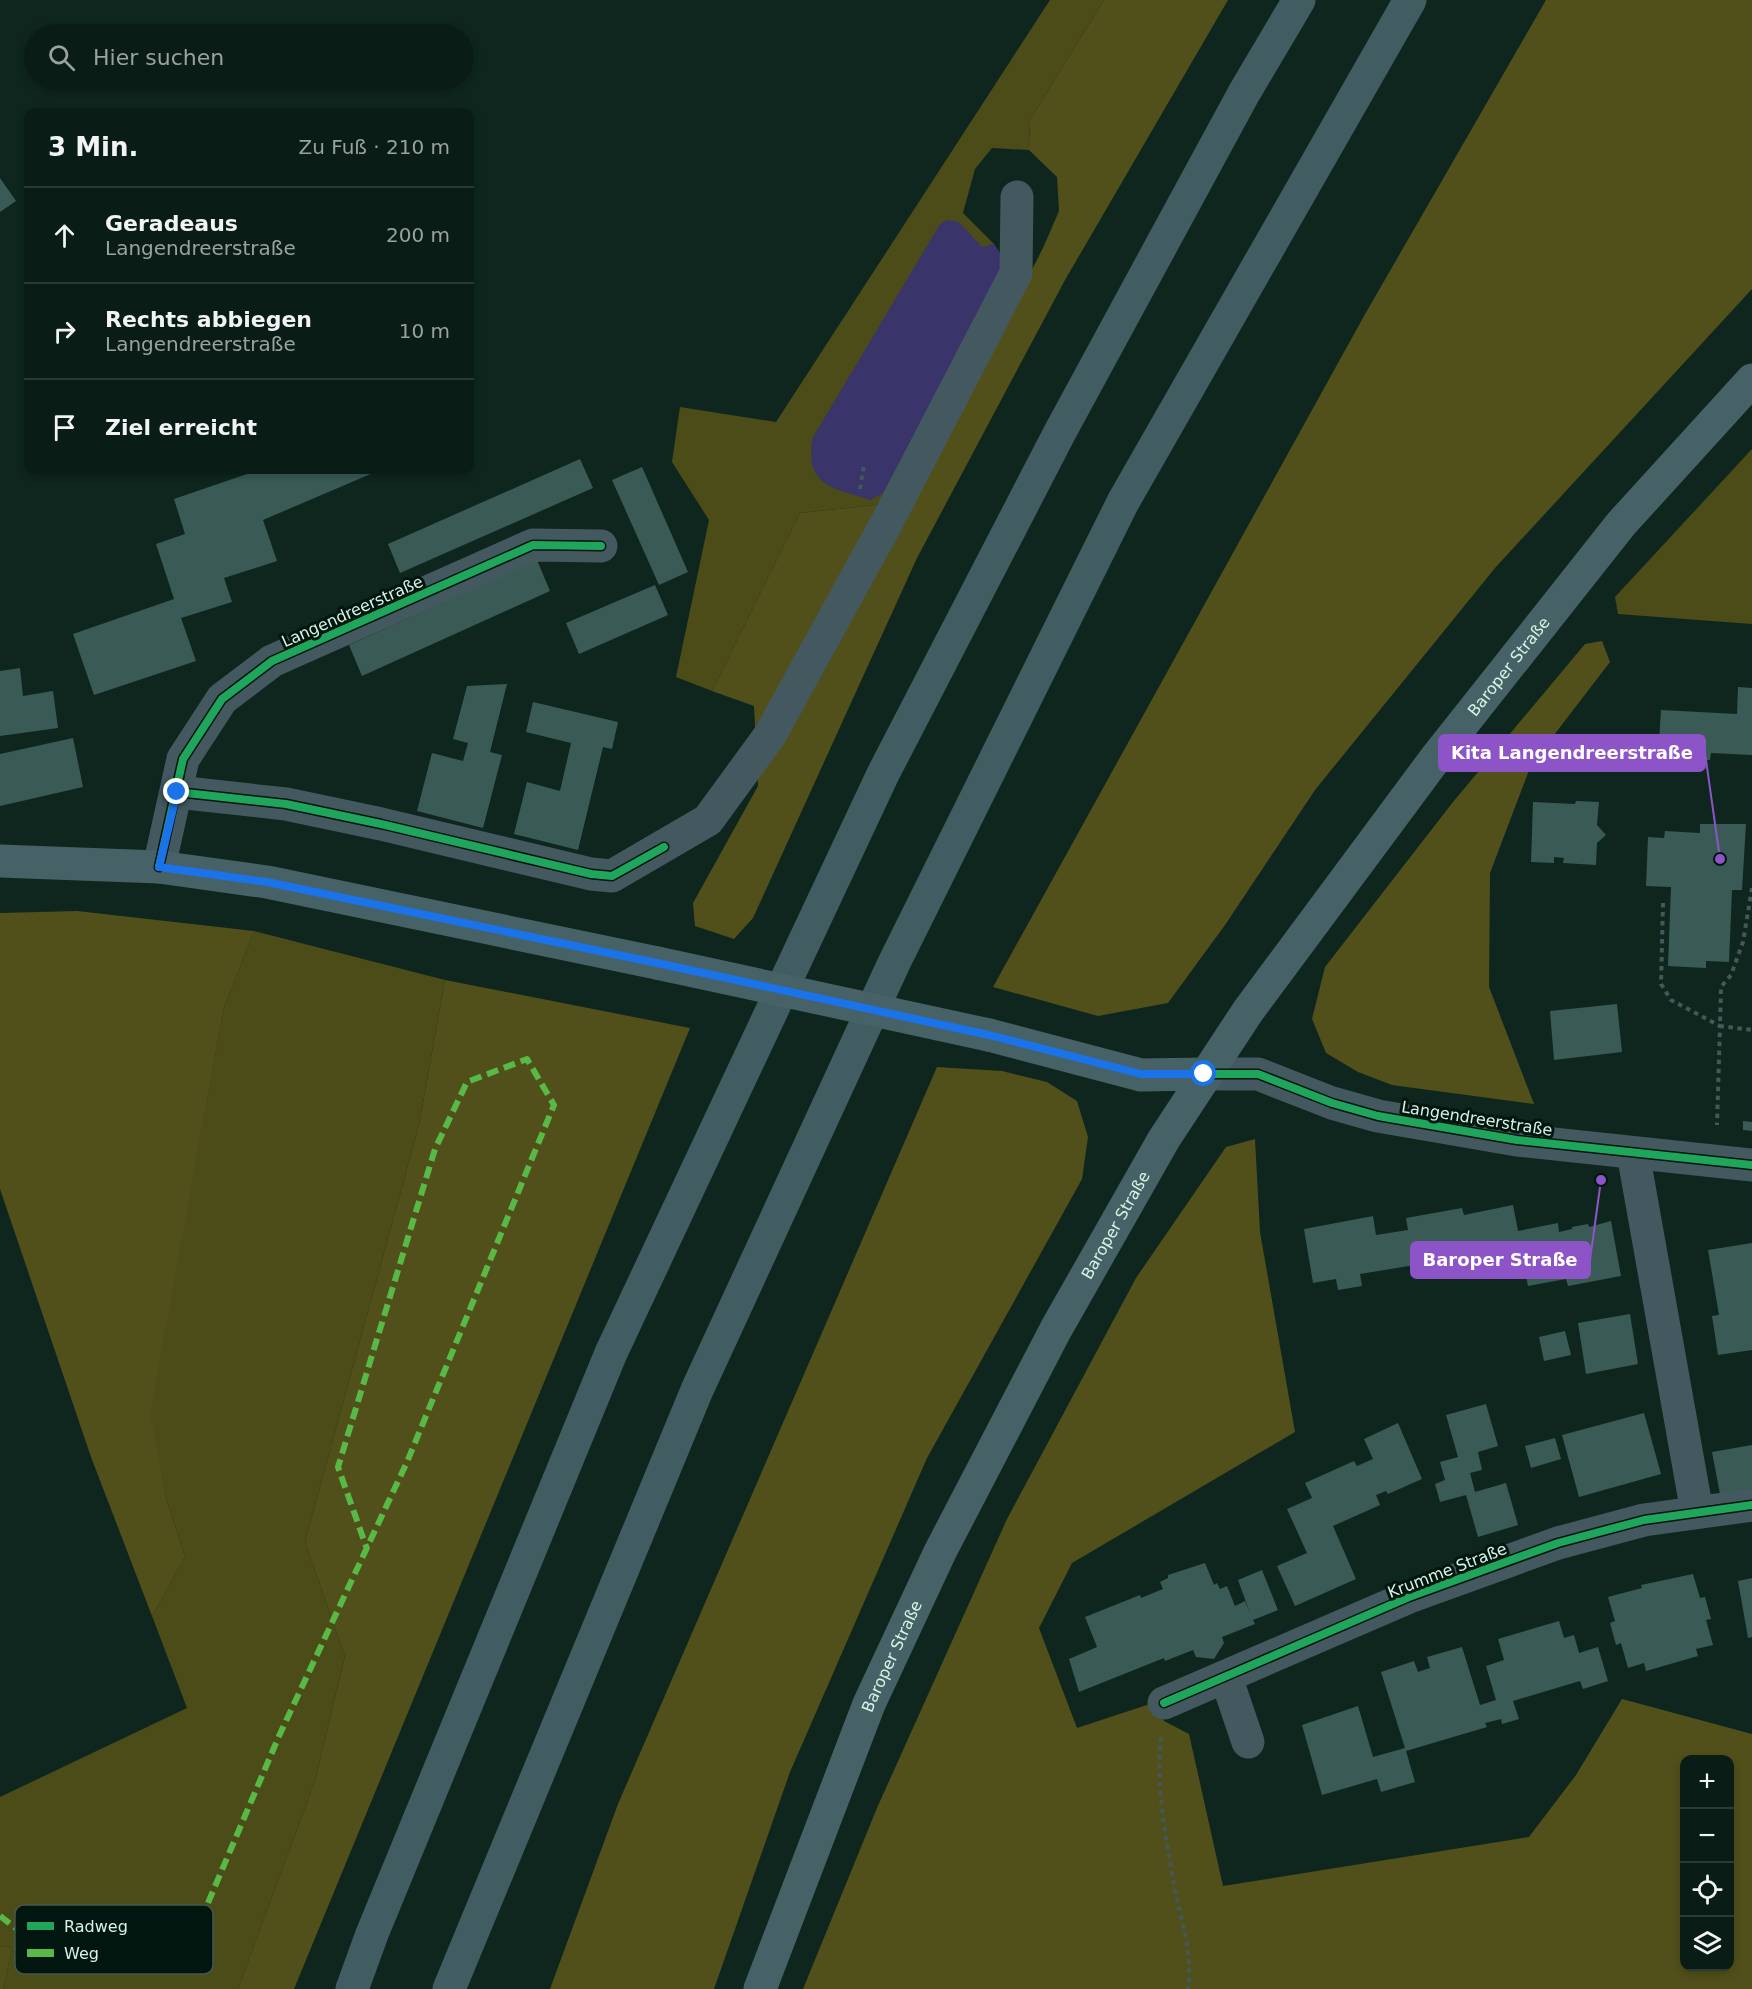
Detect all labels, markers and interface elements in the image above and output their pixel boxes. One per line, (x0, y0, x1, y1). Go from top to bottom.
search box (24, 24, 474, 90)
icon: search (45, 41, 78, 74)
text: Hier suchen (93, 45, 224, 70)
text: 3 Min. (48, 132, 138, 162)
text: Zu Fuß · 210 m (298, 135, 450, 159)
text: Geradeaus (105, 211, 238, 236)
icon: ahead (48, 219, 81, 252)
text: 200 m (386, 223, 450, 247)
text: Langendreerstraße (105, 236, 296, 260)
text: Rechts abbiegen (105, 307, 312, 332)
icon: right (48, 315, 81, 348)
text: 10 m (399, 319, 450, 343)
text: Langendreerstraße (105, 332, 296, 356)
icon: arrive (48, 411, 81, 444)
text: Ziel erreicht (105, 415, 257, 440)
street label: Langendreerstraße (279, 572, 426, 651)
street label: Baroper Straße (1464, 613, 1554, 720)
callout: Kita Langendreerstraße (1439, 735, 1705, 771)
text: Kita Langendreerstraße (1451, 742, 1693, 763)
route end (163, 778, 189, 804)
route start (1190, 1060, 1216, 1086)
street label: Langendreerstraße (1400, 1097, 1554, 1140)
street label: Baroper Straße (1077, 1168, 1154, 1283)
callout: Baroper Straße (1411, 1242, 1590, 1278)
text: Baroper Straße (1422, 1249, 1578, 1270)
street label: Krumme Straße (1385, 1539, 1509, 1602)
street label: Baroper Straße (858, 1597, 926, 1715)
map controls (1680, 1755, 1734, 1971)
button: + (1680, 1755, 1734, 1809)
button: − (1680, 1809, 1734, 1863)
button: locate (1680, 1863, 1734, 1917)
legend (15, 1905, 213, 1974)
text: Radweg (64, 1917, 128, 1936)
button: layers (1680, 1917, 1734, 1971)
text: Weg (64, 1944, 99, 1963)

